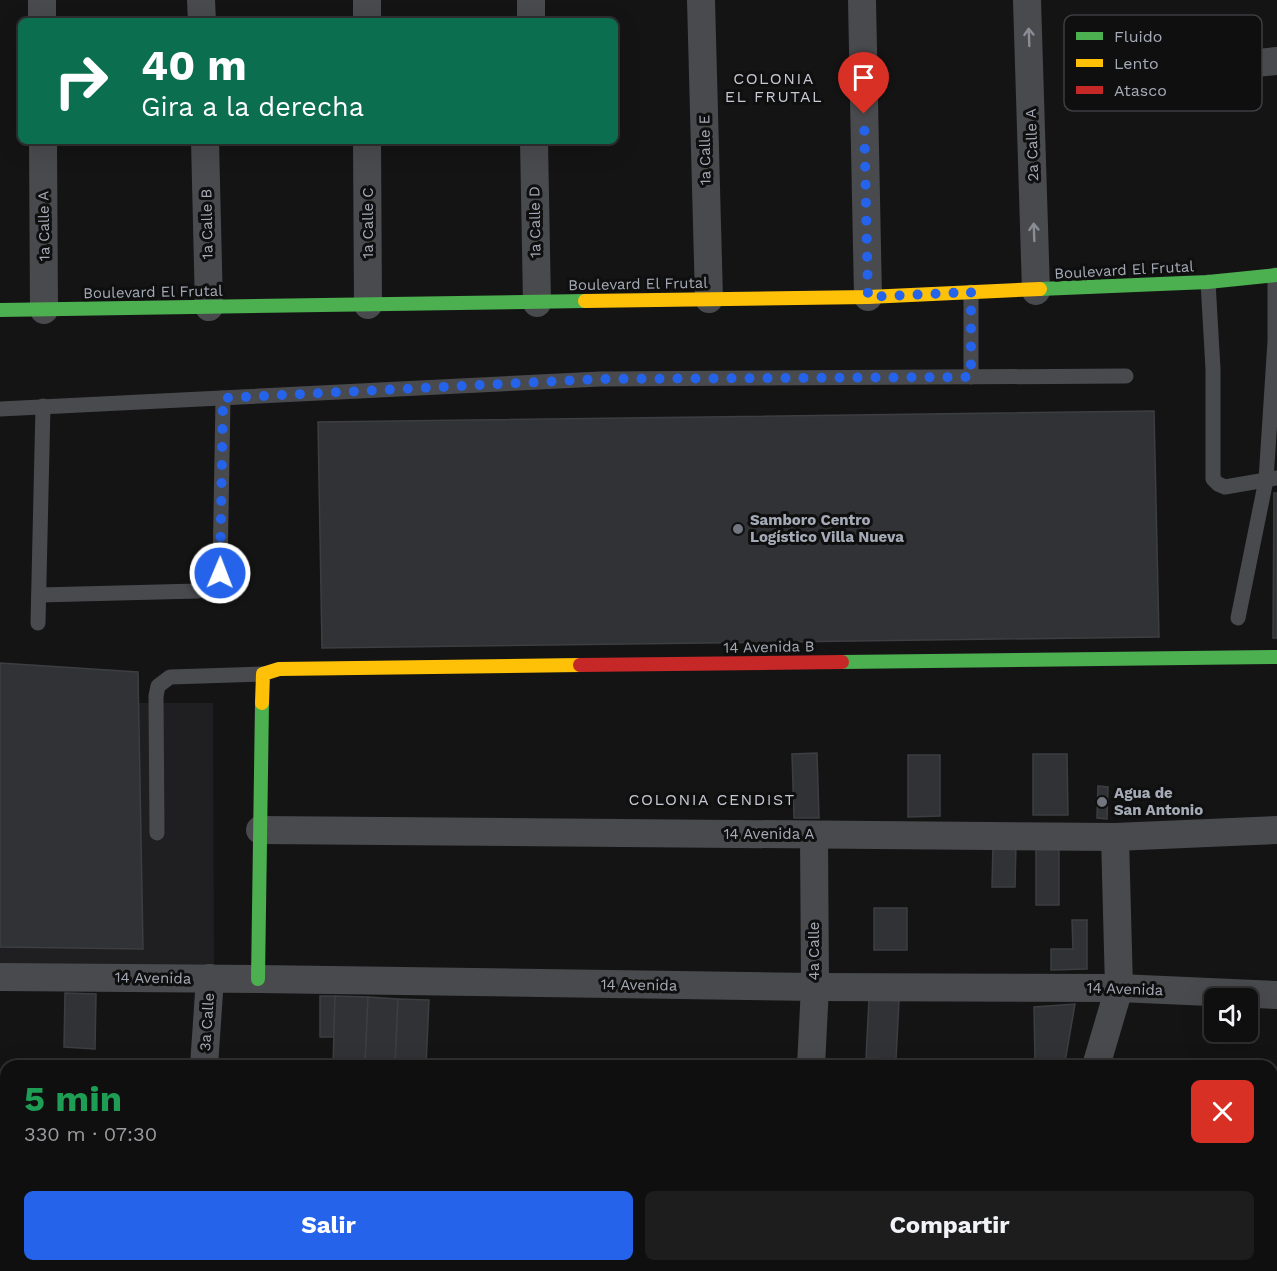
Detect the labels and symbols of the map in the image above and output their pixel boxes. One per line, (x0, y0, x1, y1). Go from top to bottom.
legend (1064, 15, 1262, 111)
text: Fluido (1114, 27, 1162, 46)
one-way arrow (1023, 28, 1034, 48)
pin (838, 52, 889, 114)
text: Lento (1114, 54, 1159, 73)
district label: COLONIA EL FRUTAL (725, 69, 823, 106)
text: Atasco (1114, 81, 1167, 100)
street label: 2a Calle A (1022, 108, 1042, 182)
street label: 1a Calle E (695, 115, 715, 185)
street label: 1a Calle D (525, 186, 545, 258)
street label: 1a Calle C (359, 187, 377, 259)
street label: 1a Calle B (197, 189, 217, 259)
street label: 1a Calle A (34, 191, 54, 261)
one-way arrow (1028, 223, 1040, 243)
street label: Boulevard El Frutal (1054, 257, 1195, 283)
street label: Boulevard El Frutal (568, 274, 708, 294)
street label: Boulevard El Frutal (83, 282, 223, 302)
place label: Samboro Centro Logístico Villa Nueva (750, 511, 904, 546)
marker: Samboro Centro Logístico Villa Nueva (731, 522, 745, 536)
position arrow (188, 541, 252, 605)
street label: 14 Avenida B (723, 637, 815, 657)
place label: Agua de San Antonio (1114, 784, 1203, 819)
district label: COLONIA CENDIST (628, 790, 796, 809)
marker: Agua de San Antonio (1095, 795, 1109, 809)
street label: 14 Avenida A (724, 825, 814, 843)
street label: 4a Calle (805, 921, 823, 981)
street label: 14 Avenida (115, 968, 192, 988)
street label: 14 Avenida (601, 975, 678, 995)
street label: 14 Avenida (1086, 979, 1164, 999)
street label: 3a Calle (196, 992, 218, 1052)

